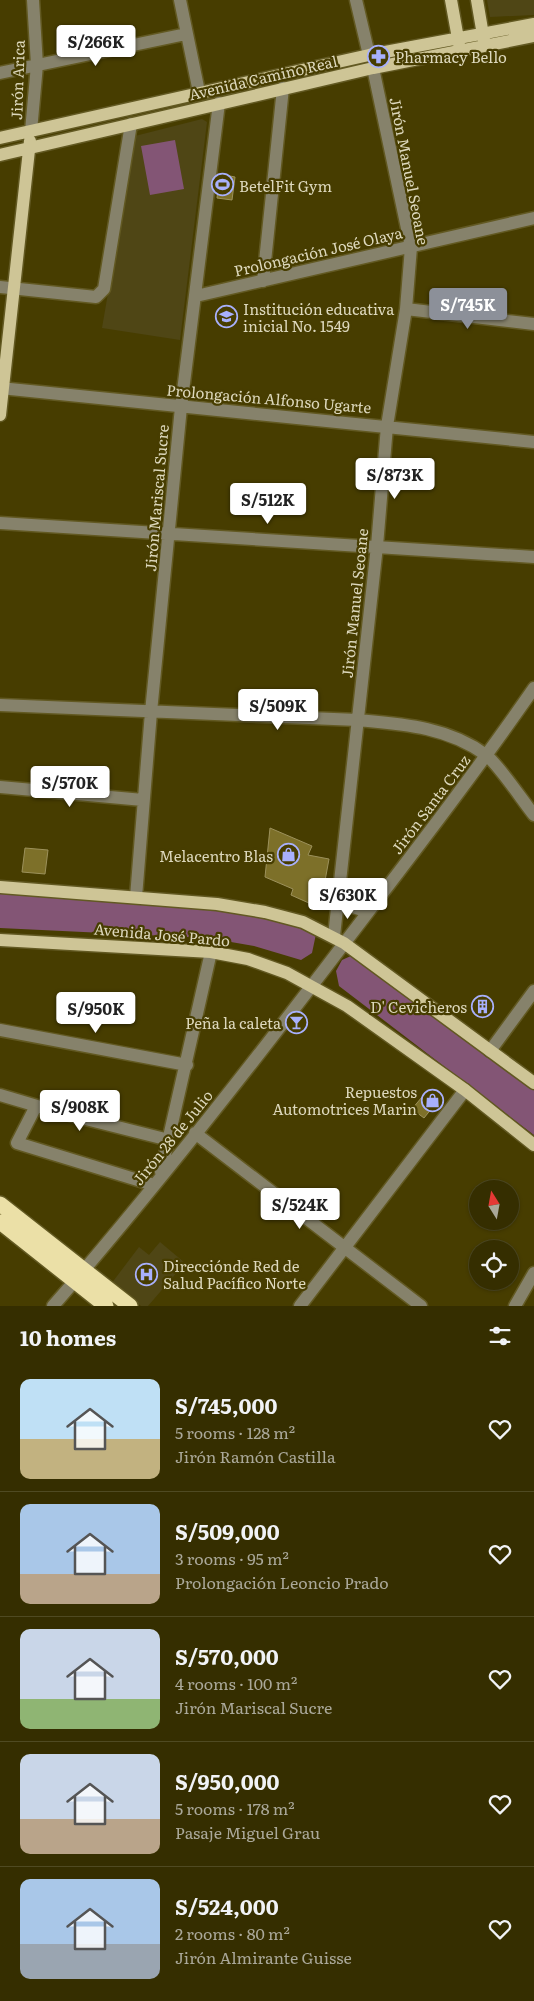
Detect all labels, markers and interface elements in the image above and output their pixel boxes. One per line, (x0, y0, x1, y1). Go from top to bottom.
pin: S/266K (55, 24, 137, 67)
text: S/266K (67, 29, 125, 53)
street label: Jirón Arica (4, 39, 30, 120)
pharmacy icon: Pharmacy Bello (367, 44, 391, 68)
place label: Pharmacy Bello (395, 45, 507, 68)
street label: Avenida Camino Real (186, 49, 340, 105)
street label: Jirón Manuel Seoane (384, 95, 436, 247)
sports icon: BetelFit Gym (211, 173, 235, 197)
place label: BetelFit Gym (239, 174, 332, 197)
street label: Prolongación José Olaya (232, 220, 405, 282)
pin: S/745K (427, 288, 509, 330)
text: S/745K (440, 292, 496, 316)
place label: Institución educativa inicial No. 1549 (243, 297, 395, 337)
school or university icon: Institución educativa inicial No. 1549 (215, 305, 239, 329)
street label: Prolongación Alfonso Ugarte (166, 378, 373, 418)
street label: Jirón Mariscal Sucre (138, 423, 174, 572)
pin: S/873K (354, 458, 436, 500)
text: S/873K (367, 462, 423, 486)
pin: S/512K (227, 482, 309, 525)
text: S/512K (241, 487, 295, 511)
street label: Jirón Manuel Seoane (335, 527, 373, 679)
pin: S/509K (237, 688, 319, 731)
text: S/509K (249, 693, 307, 717)
street label: Jirón Santa Cruz (385, 749, 475, 859)
pin: S/570K (29, 766, 111, 808)
text: S/570K (42, 770, 98, 794)
shop icon: Melacentro Blas (277, 843, 301, 867)
place label: Melacentro Blas (159, 844, 273, 867)
pin: S/630K (307, 878, 389, 920)
text: S/630K (319, 882, 377, 906)
street label: Avenida José Pardo (93, 917, 231, 951)
pin: S/950K (55, 992, 137, 1034)
building icon: D' Cevicheros (471, 994, 495, 1018)
place label: D' Cevicheros (370, 995, 467, 1018)
text: S/950K (67, 996, 125, 1020)
bar icon: Peña la caleta (285, 1010, 309, 1034)
place label: Peña la caleta (185, 1011, 282, 1034)
place label: Repuestos Automotrices Marin (273, 1080, 417, 1120)
street label: Jirón 28 de Julio (126, 1084, 218, 1190)
shop icon: Repuestos Automotrices Marin (421, 1088, 445, 1112)
pin: S/908K (39, 1090, 121, 1132)
text: S/908K (51, 1094, 109, 1118)
north arrow (469, 1180, 519, 1230)
map controls (469, 1180, 519, 1290)
pin: S/524K (259, 1188, 341, 1230)
text: S/524K (272, 1192, 328, 1216)
button: locate (469, 1240, 519, 1290)
place label: Direcciónde Red de Salud Pacífico Norte (163, 1254, 306, 1294)
hospital icon: Direcciónde Red de Salud Pacífico Norte (135, 1262, 159, 1286)
text: 10 homes (20, 1321, 116, 1352)
icon: filters (486, 1322, 514, 1350)
text: S/745,000 (175, 1389, 277, 1420)
icon: home (60, 1399, 120, 1459)
icon: heart (486, 1415, 514, 1443)
text: 5 rooms · 128 m² (175, 1420, 295, 1444)
text: Jirón Ramón Castilla (175, 1444, 336, 1468)
text: S/509,000 (175, 1515, 280, 1546)
icon: home (60, 1524, 120, 1584)
icon: heart (486, 1540, 514, 1568)
text: 3 rooms · 95 m² (175, 1546, 289, 1570)
text: Prolongación Leoncio Prado (175, 1570, 389, 1594)
text: S/570,000 (175, 1640, 279, 1671)
icon: home (60, 1649, 120, 1709)
icon: heart (486, 1665, 514, 1693)
text: 4 rooms · 100 m² (175, 1671, 297, 1695)
text: Jirón Mariscal Sucre (175, 1695, 332, 1719)
text: S/950,000 (175, 1765, 280, 1796)
icon: home (60, 1774, 120, 1834)
icon: heart (486, 1790, 514, 1818)
text: 5 rooms · 178 m² (175, 1796, 295, 1820)
text: Pasaje Miguel Grau (175, 1820, 320, 1844)
text: S/524,000 (175, 1890, 279, 1921)
icon: home (60, 1899, 120, 1959)
icon: heart (486, 1915, 514, 1943)
text: 2 rooms · 80 m² (175, 1921, 290, 1945)
text: Jirón Almirante Guisse (175, 1945, 352, 1969)

